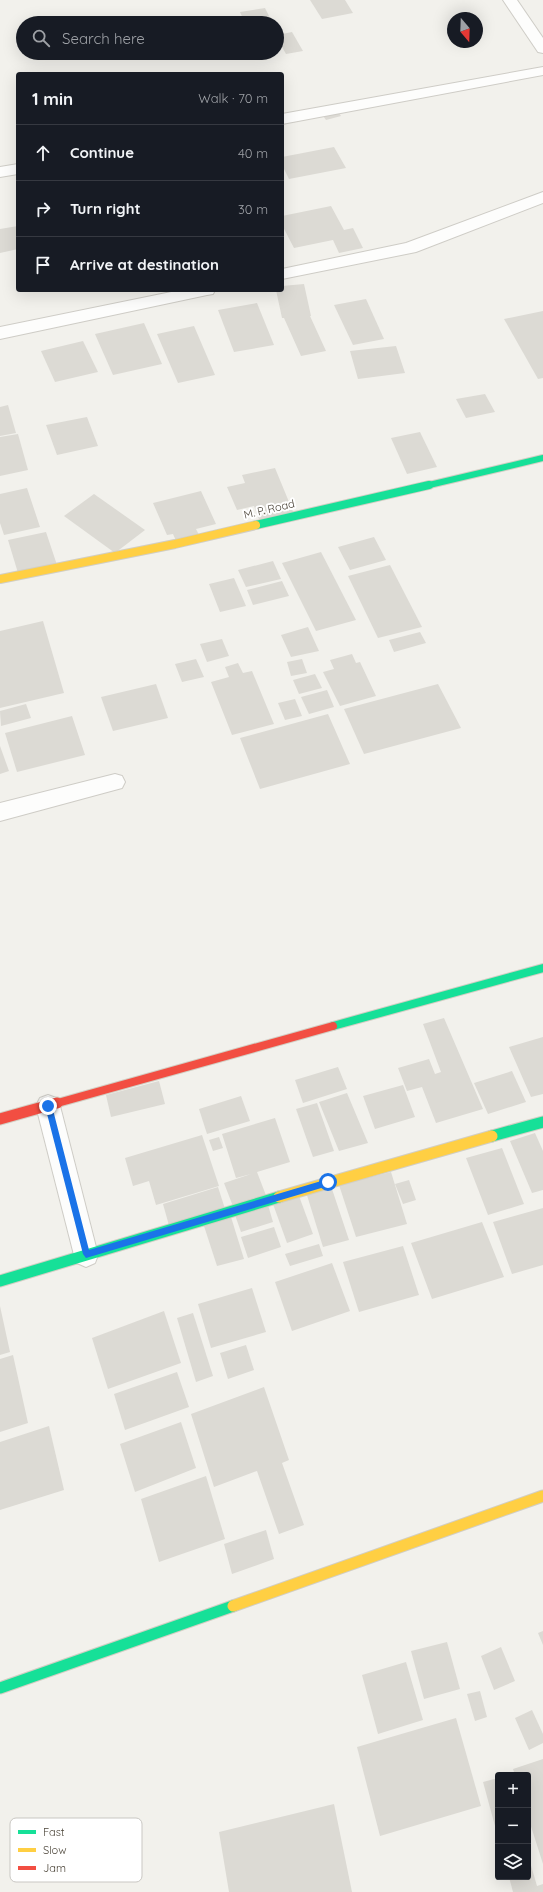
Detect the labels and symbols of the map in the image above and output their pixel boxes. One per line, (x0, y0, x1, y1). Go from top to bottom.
north arrow (447, 12, 483, 48)
street label: M. P. Road (242, 496, 296, 522)
route end (39, 1097, 57, 1115)
route start (319, 1173, 337, 1191)
legend (10, 1818, 142, 1882)
text: Fast (43, 1825, 65, 1839)
text: Slow (43, 1843, 67, 1857)
text: Jam (43, 1861, 66, 1875)

